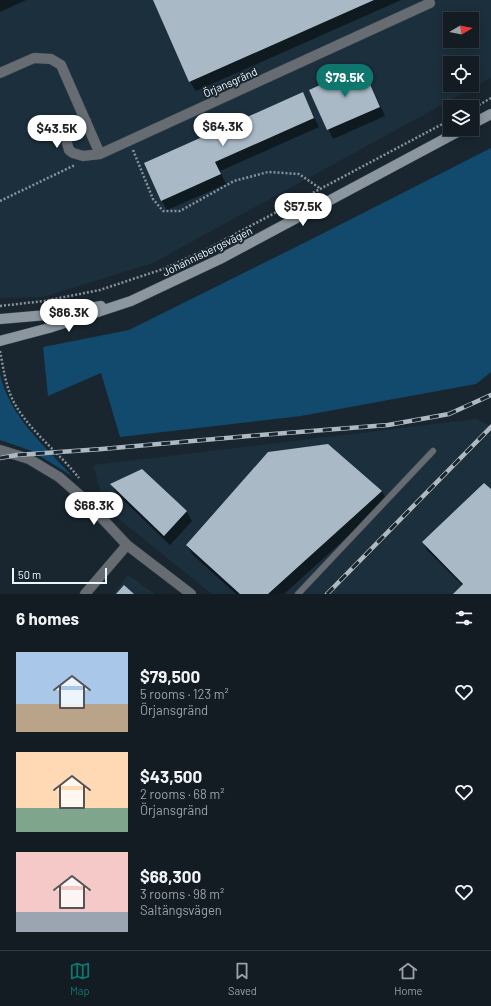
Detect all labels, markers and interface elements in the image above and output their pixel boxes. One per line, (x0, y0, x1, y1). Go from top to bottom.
north arrow (443, 12, 479, 48)
map controls (443, 12, 479, 136)
button: locate (443, 56, 479, 92)
street label: Örjansgränd (201, 63, 259, 100)
pin: $79.5K (312, 64, 378, 98)
text: $79.5K (325, 69, 365, 85)
button: layers (443, 100, 479, 136)
pin: $64.3K (190, 113, 256, 147)
pin: $43.5K (24, 115, 90, 149)
text: $64.3K (203, 118, 243, 134)
text: $43.5K (37, 120, 77, 136)
pin: $57.5K (270, 193, 336, 227)
text: $57.5K (284, 198, 322, 214)
street label: Johannisbergsvägen (160, 224, 254, 278)
pin: $86.3K (36, 299, 102, 333)
text: $86.3K (49, 304, 89, 320)
pin: $68.3K (61, 492, 127, 526)
text: $68.3K (74, 497, 114, 513)
scale bar (12, 566, 107, 585)
text: 50 m (18, 568, 41, 581)
icon: filters (453, 607, 475, 629)
text: 6 homes (16, 608, 79, 628)
text: $79,500 (140, 666, 200, 686)
icon: home (48, 668, 96, 716)
icon: heart (453, 681, 475, 703)
text: 5 rooms · 123 m² (140, 686, 229, 702)
text: Örjansgränd (140, 702, 208, 718)
text: $43,500 (140, 766, 202, 786)
icon: home (48, 768, 96, 816)
icon: heart (453, 781, 475, 803)
text: 2 rooms · 68 m² (140, 786, 224, 802)
text: Örjansgränd (140, 802, 208, 818)
text: $68,300 (140, 866, 201, 886)
icon: home (48, 868, 96, 916)
icon: heart (453, 881, 475, 903)
text: 3 rooms · 98 m² (140, 886, 224, 902)
text: Saltängsvägen (140, 902, 222, 918)
tab: Map (69, 960, 91, 997)
tab: Saved (228, 960, 257, 997)
tab: Home (394, 960, 422, 997)

